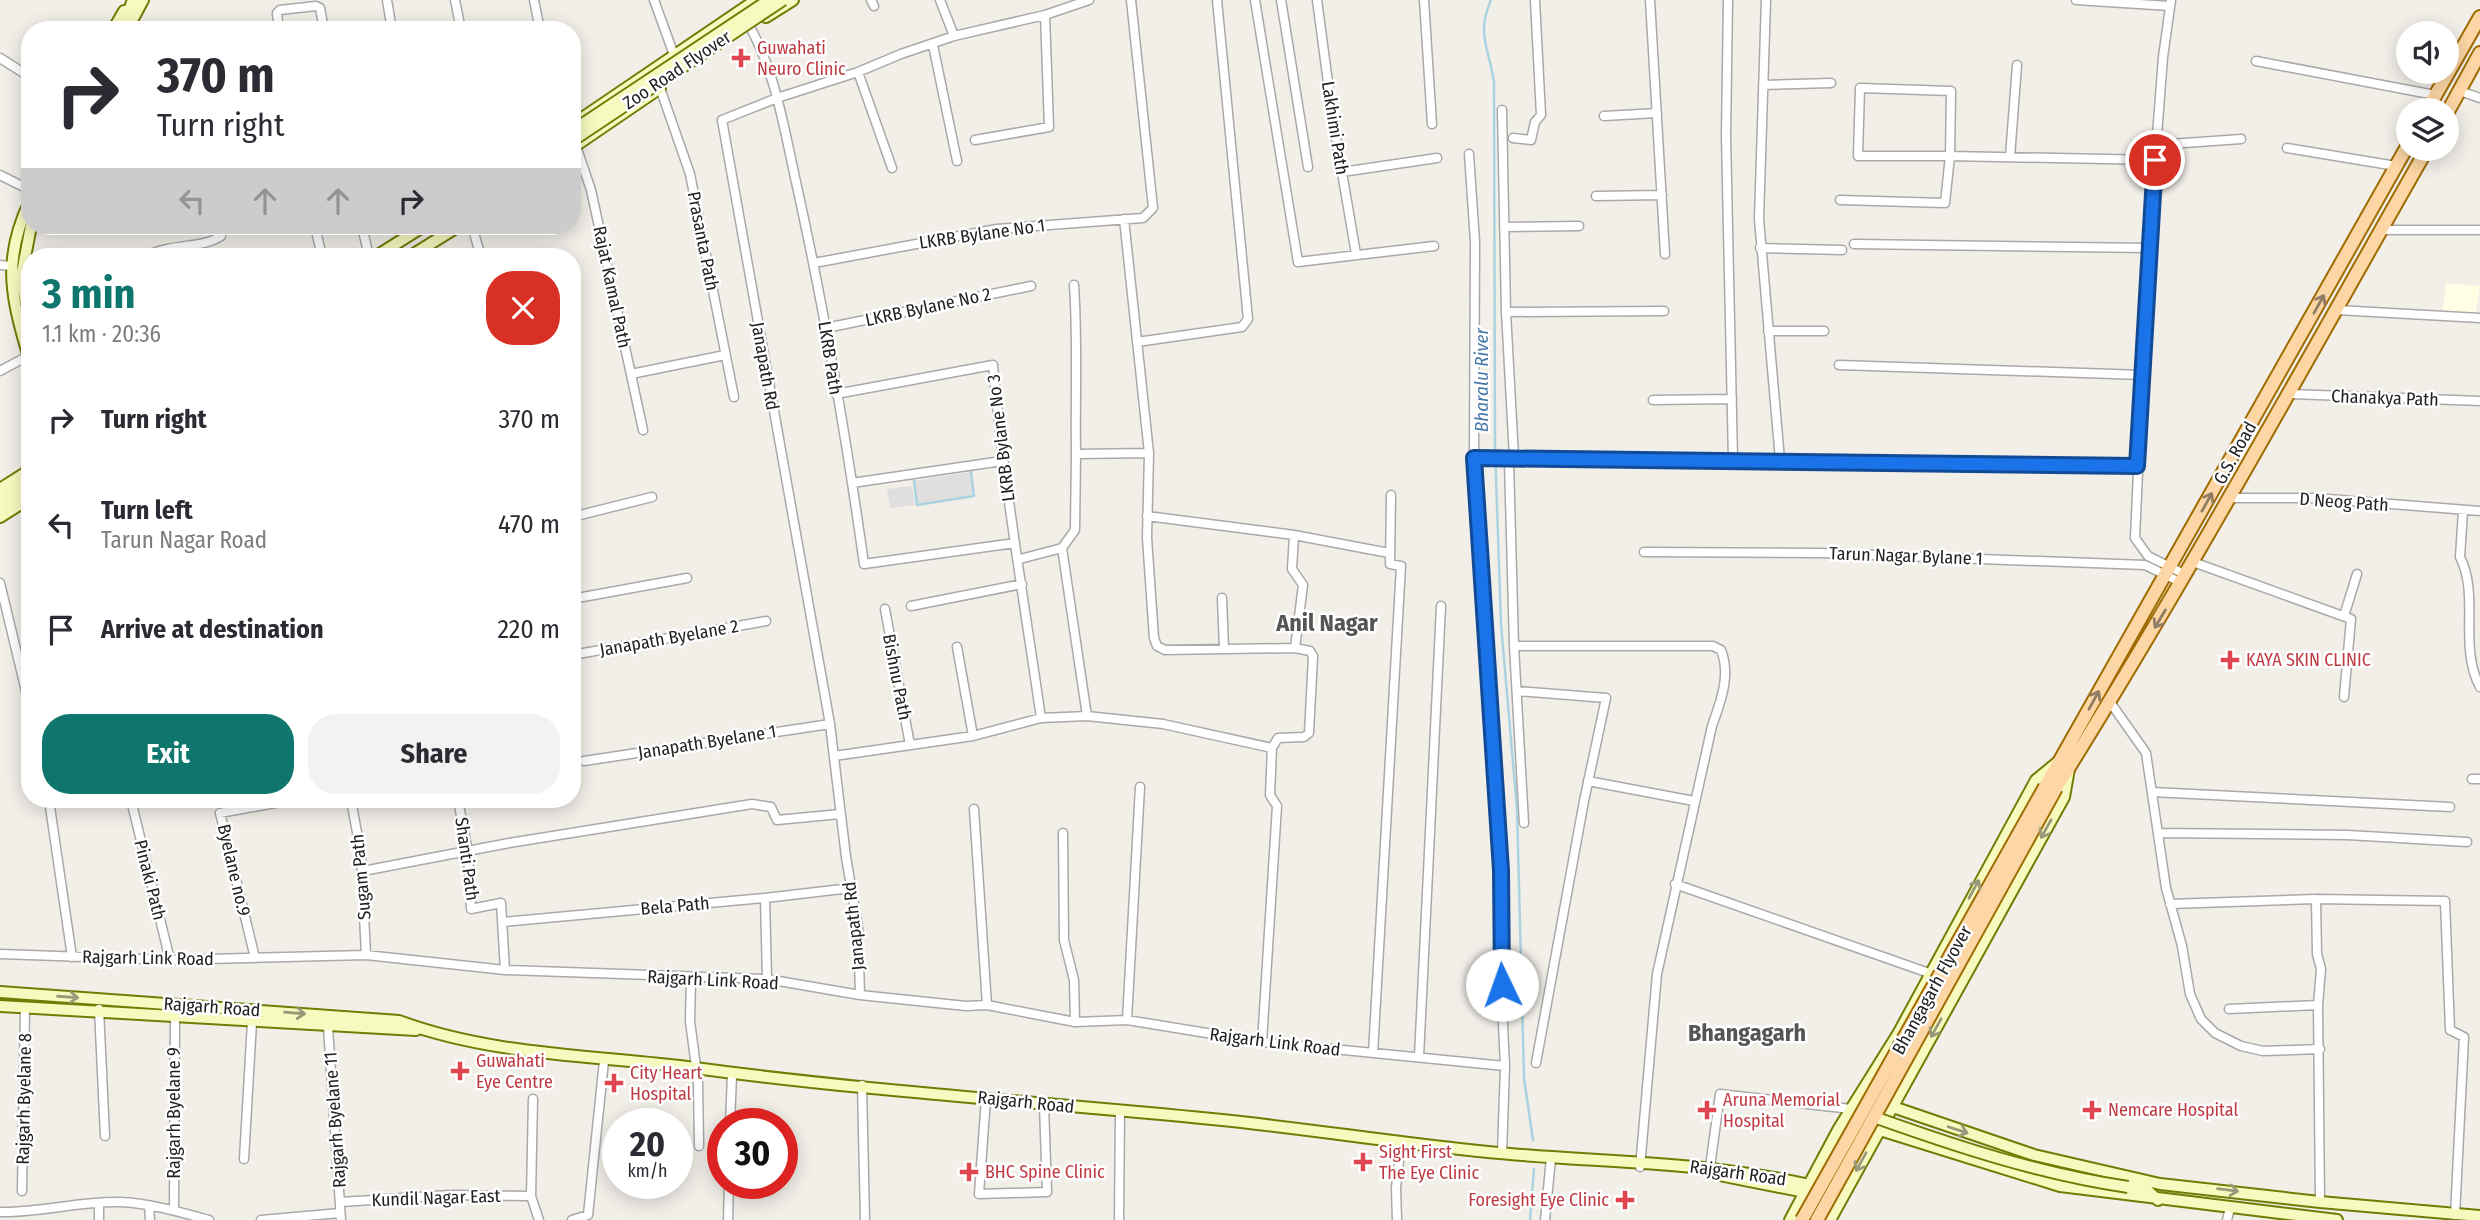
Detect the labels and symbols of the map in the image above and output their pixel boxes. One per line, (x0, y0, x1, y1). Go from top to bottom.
street label: Zoo Road Flyover (619, 25, 736, 114)
place label: Guwahati Neuro Clinic (757, 37, 846, 80)
marker: Guwahati Neuro Clinic (731, 48, 751, 68)
street label: Lakhimi Path (1317, 80, 1353, 176)
pin (2125, 130, 2185, 190)
street label: Prasanta Path (683, 189, 723, 293)
street label: LKRB Bylane No 1 (918, 214, 1046, 254)
street label: Rajat Kamal Path (588, 224, 636, 350)
street label: LKRB Bylane No 2 (863, 283, 993, 331)
one-way arrow (2312, 295, 2326, 315)
street label: Janapath Rd (746, 320, 784, 412)
street label: LKRB Path (813, 320, 847, 396)
water label: Bharalu River (1470, 326, 1493, 432)
street label: LKRB Bylane No 3 (982, 373, 1020, 503)
street label: Chanakya Path (2331, 385, 2439, 411)
street label: G.S. Road (2209, 418, 2261, 488)
street label: D Neog Path (2299, 488, 2389, 516)
one-way arrow (2200, 493, 2214, 513)
street label: Tarun Nagar Bylane 1 (1829, 542, 1983, 570)
district label: Anil Nagar (1275, 609, 1378, 637)
one-way arrow (2152, 609, 2166, 629)
street label: Janapath Byelane 2 (598, 615, 740, 661)
street label: Bishnu Path (878, 632, 916, 722)
place label: KAYA SKIN CLINIC (2246, 649, 2371, 671)
marker: KAYA SKIN CLINIC (2220, 650, 2240, 670)
one-way arrow (2088, 690, 2101, 711)
street label: Janapath Byelane 1 (636, 720, 778, 764)
street label: Shanti Path (450, 816, 484, 902)
one-way arrow (2039, 818, 2052, 839)
street label: Byelane no.9 (213, 822, 255, 918)
street label: Sugam Path (346, 833, 376, 921)
street label: Pinaki Path (129, 838, 171, 922)
one-way arrow (1968, 879, 1981, 900)
street label: Janapath Rd (838, 881, 870, 971)
street label: Bela Path (640, 892, 710, 920)
street label: Bhangagarh Flyover (1887, 921, 1977, 1058)
street label: Rajgarh Link Road (82, 946, 214, 970)
position arrow (1465, 948, 1539, 1022)
street label: Rajgarh Link Road (647, 966, 779, 994)
one-way arrow (56, 991, 79, 1004)
street label: Rajgarh Road (163, 993, 261, 1021)
one-way arrow (283, 1007, 306, 1020)
one-way arrow (1929, 1018, 1943, 1038)
district label: Bhangagarh (1688, 1019, 1806, 1047)
street label: Rajgarh Link Road (1208, 1023, 1342, 1061)
street label: Rajgarh Byelane 8 (12, 1033, 36, 1165)
street label: Rajgarh Byelane 9 (163, 1047, 185, 1179)
place label: Guwahati Eye Centre (476, 1050, 553, 1093)
street label: Rajgarh Byelane 11 (319, 1051, 351, 1189)
marker: Guwahati Eye Centre (450, 1061, 470, 1081)
place label: City Heart Hospital (630, 1062, 703, 1105)
marker: City Heart Hospital (604, 1073, 624, 1093)
street label: Rajgarh Road (977, 1086, 1075, 1118)
place label: Aruna Memorial Hospital (1723, 1089, 1840, 1132)
place label: Nemcare Hospital (2108, 1099, 2238, 1121)
marker: Aruna Memorial Hospital (1697, 1100, 1717, 1120)
marker: Nemcare Hospital (2082, 1100, 2102, 1120)
speed limit sign: 30 (707, 1108, 798, 1199)
one-way arrow (1946, 1124, 1968, 1137)
place label: Sight First The Eye Clinic (1379, 1141, 1479, 1184)
one-way arrow (1854, 1151, 1868, 1171)
marker: Sight First The Eye Clinic (1353, 1152, 1373, 1172)
street label: Rajgarh Road (1688, 1155, 1788, 1191)
place label: BHC Spine Clinic (985, 1161, 1105, 1183)
marker: BHC Spine Clinic (959, 1162, 979, 1182)
one-way arrow (2216, 1184, 2239, 1197)
street label: Kundil Nagar East (371, 1185, 501, 1211)
place label: Foresight Eye Clinic (1468, 1189, 1609, 1211)
marker: Foresight Eye Clinic (1615, 1190, 1635, 1210)

